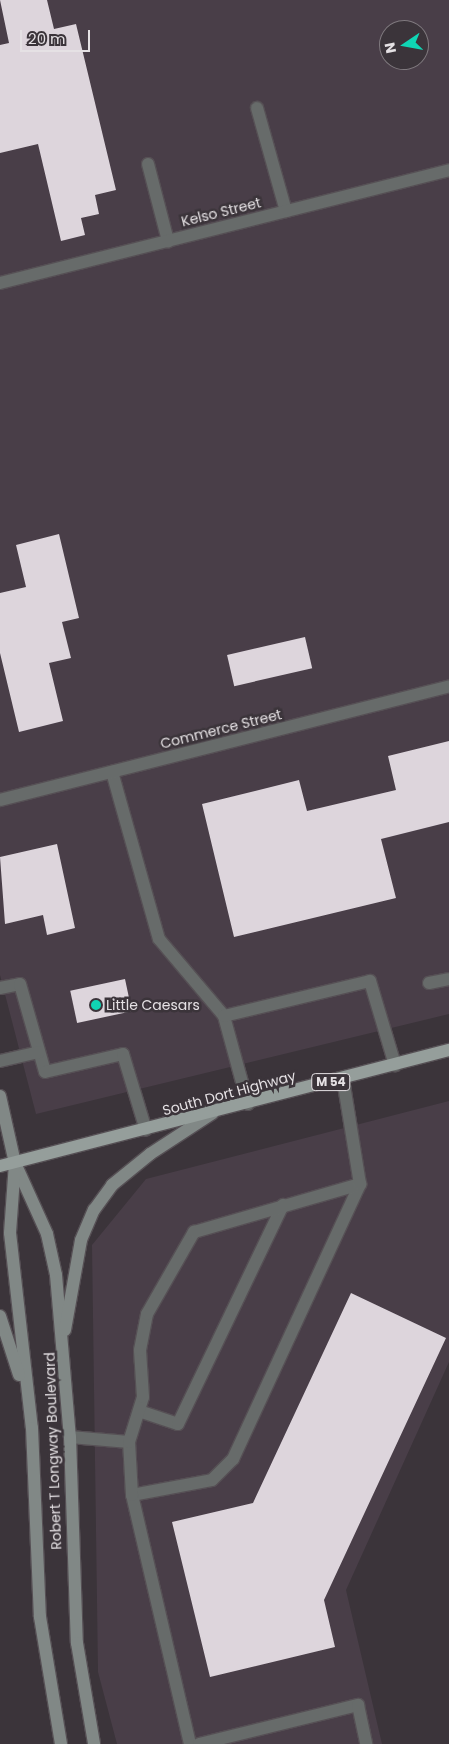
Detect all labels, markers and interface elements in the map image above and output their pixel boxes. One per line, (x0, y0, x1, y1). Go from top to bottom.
scale bar (22, 20, 92, 52)
north arrow (379, 20, 429, 70)
text: 20 m (28, 28, 66, 49)
text: N (379, 41, 401, 55)
street label: Kelso Street (179, 194, 263, 230)
street label: Commerce Street (159, 706, 283, 752)
place label: Little Caesars (106, 997, 200, 1013)
marker: Little Caesars (90, 999, 102, 1011)
street label: South Dort Highway (161, 1067, 297, 1119)
road number: M 54 (311, 1072, 351, 1092)
street label: Robert T Longway Boulevard (41, 1352, 65, 1550)

